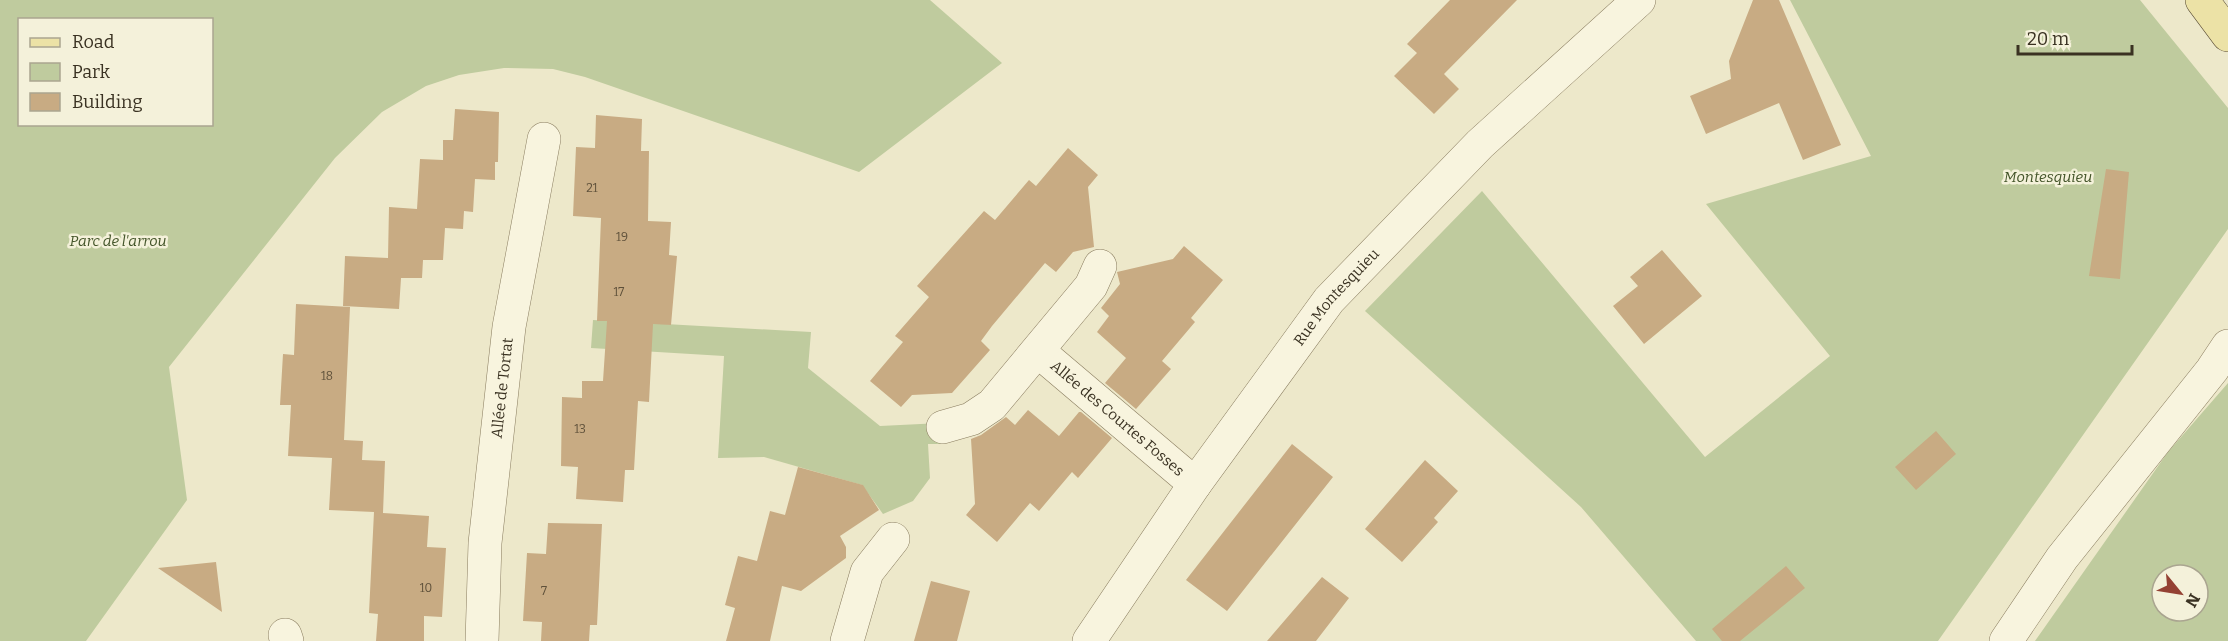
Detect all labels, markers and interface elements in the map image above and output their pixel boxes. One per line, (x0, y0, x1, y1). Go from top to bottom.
legend (18, 18, 213, 126)
scale bar (2018, 18, 2132, 56)
text: 20 m (2027, 28, 2069, 50)
text: Road (72, 31, 115, 53)
text: Park (72, 61, 111, 83)
text: Building (72, 91, 143, 113)
park label: Montesquieu (2004, 168, 2092, 186)
house number: 21 (586, 181, 598, 195)
house number: 19 (616, 230, 628, 244)
park label: Parc de l'arrou (69, 232, 167, 250)
street label: Rue Montesquieu (1290, 245, 1383, 349)
house number: 17 (614, 285, 624, 299)
street label: Allée de Tortat (488, 336, 517, 439)
street label: Allée des Courtes Fosses (1047, 357, 1188, 480)
house number: 18 (321, 369, 333, 383)
house number: 13 (574, 422, 586, 436)
north arrow (2150, 563, 2210, 623)
house number: 10 (420, 581, 432, 595)
house number: 7 (541, 584, 547, 598)
text: N (2181, 590, 2204, 610)

